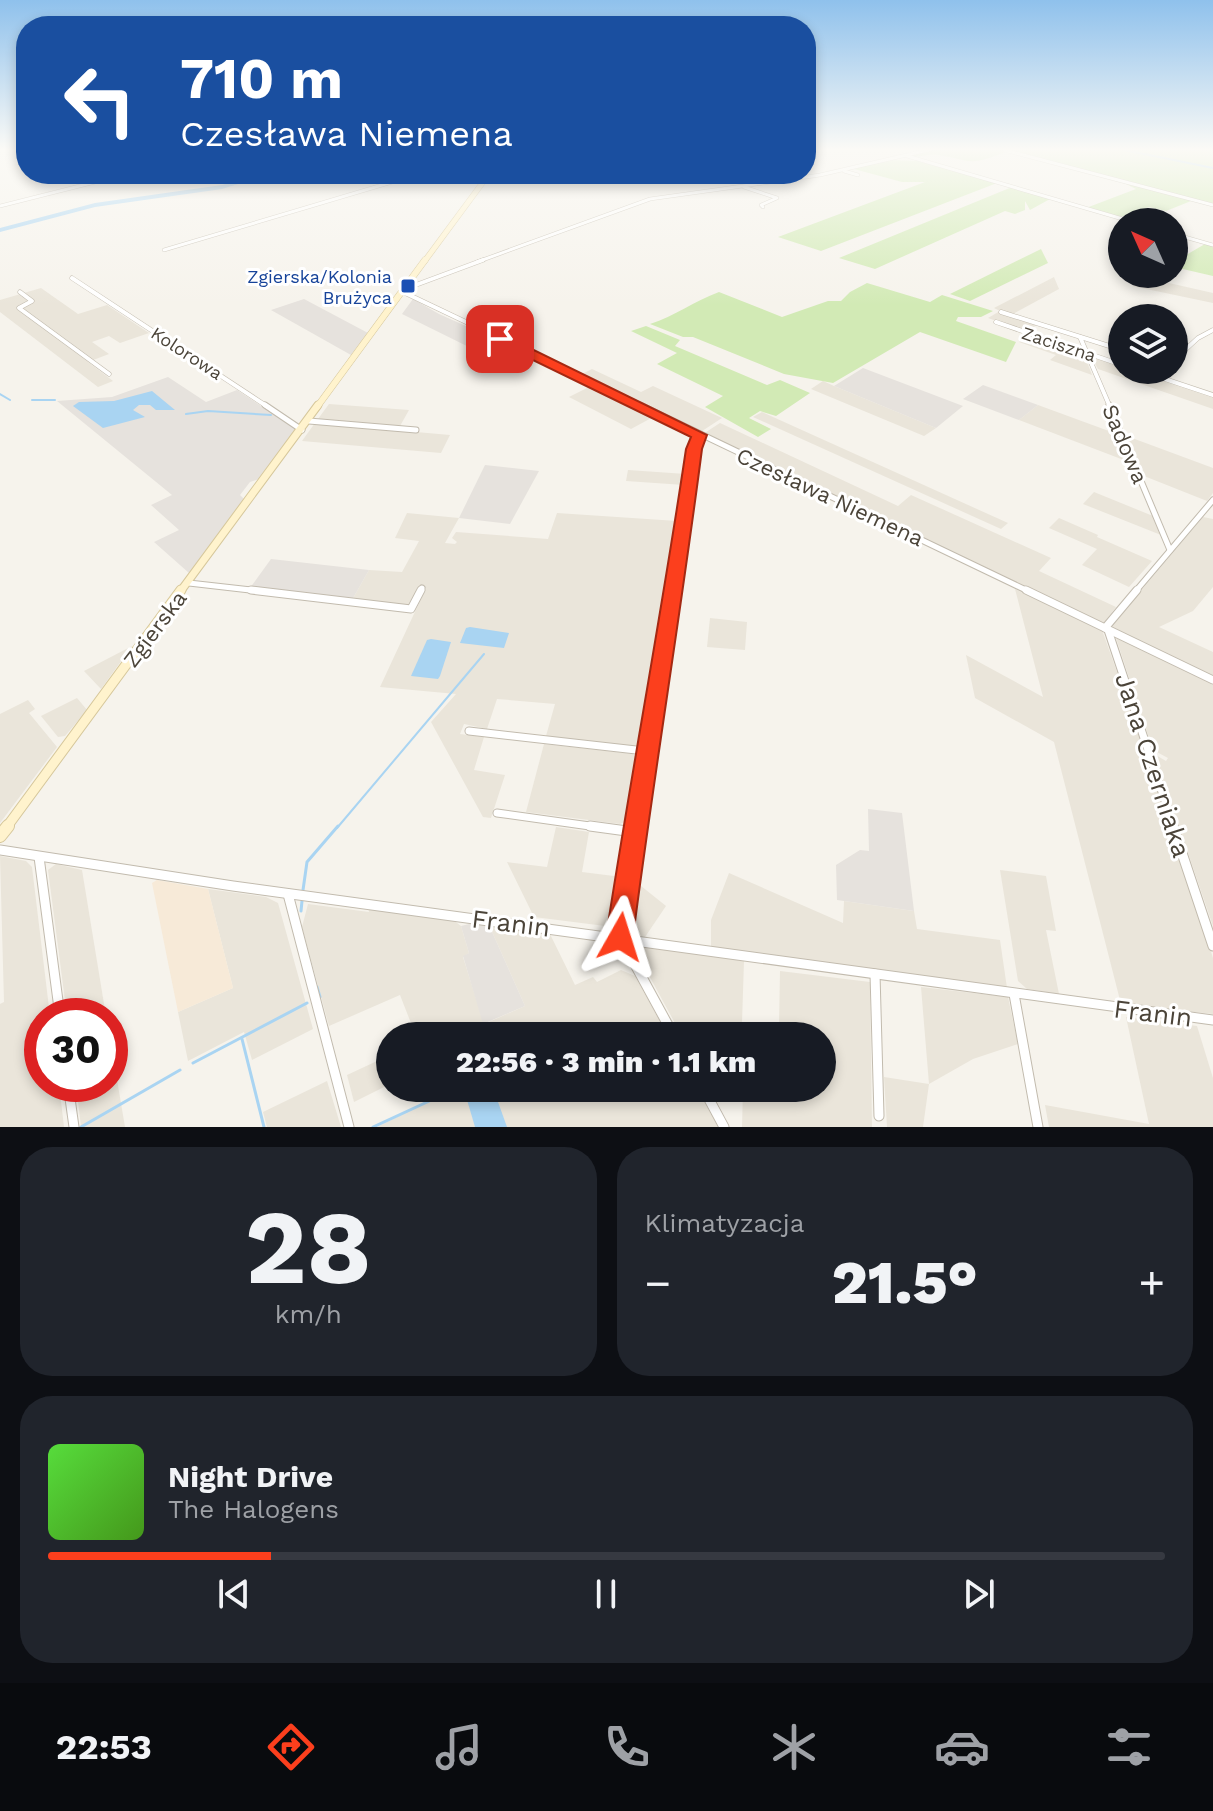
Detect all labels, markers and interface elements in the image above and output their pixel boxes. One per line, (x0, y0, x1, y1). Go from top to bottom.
text: 710 m (180, 46, 343, 112)
icon: left (48, 48, 152, 152)
text: Czesława Niemena (180, 113, 513, 155)
north arrow (1108, 208, 1188, 288)
map controls (1108, 208, 1188, 384)
place label: Zgierska/Kolonia Brużyca (247, 266, 392, 308)
marker: Zgierska/Kolonia Brużyca (399, 277, 417, 295)
button: layers (1108, 304, 1188, 384)
pin (466, 305, 534, 373)
icon: arrive (478, 317, 522, 361)
street label: Kolorowa (147, 322, 227, 384)
street label: Zaciszna (1019, 322, 1099, 366)
street label: Sadowa (1097, 401, 1153, 487)
street label: Czesława Niemena (733, 443, 927, 551)
street label: Zgierska (118, 586, 192, 672)
street label: Jana Czerniaka (1109, 669, 1197, 861)
position arrow (578, 895, 662, 979)
street label: Franin (470, 903, 552, 943)
street label: Franin (1112, 993, 1194, 1033)
speed limit sign: 30 (24, 998, 128, 1102)
text: 22:56 · 3 min · 1.1 km (456, 1044, 756, 1079)
text: 28 (245, 1186, 372, 1308)
text: Klimatyzacja (645, 1208, 805, 1238)
text: 21.5° (832, 1247, 978, 1318)
text: − (645, 1257, 671, 1309)
text: + (1138, 1257, 1165, 1309)
text: km/h (275, 1299, 342, 1329)
text: Night Drive (168, 1459, 333, 1494)
text: The Halogens (168, 1494, 339, 1524)
icon: previous (212, 1572, 256, 1616)
icon: pause (584, 1572, 628, 1616)
icon: next (957, 1572, 1001, 1616)
icon: directions (263, 1719, 319, 1775)
icon: music (431, 1719, 487, 1775)
icon: phone (599, 1719, 655, 1775)
icon: climate (766, 1719, 822, 1775)
icon: car (934, 1719, 990, 1775)
icon: filters (1101, 1719, 1157, 1775)
text: 22:53 (56, 1726, 152, 1768)

